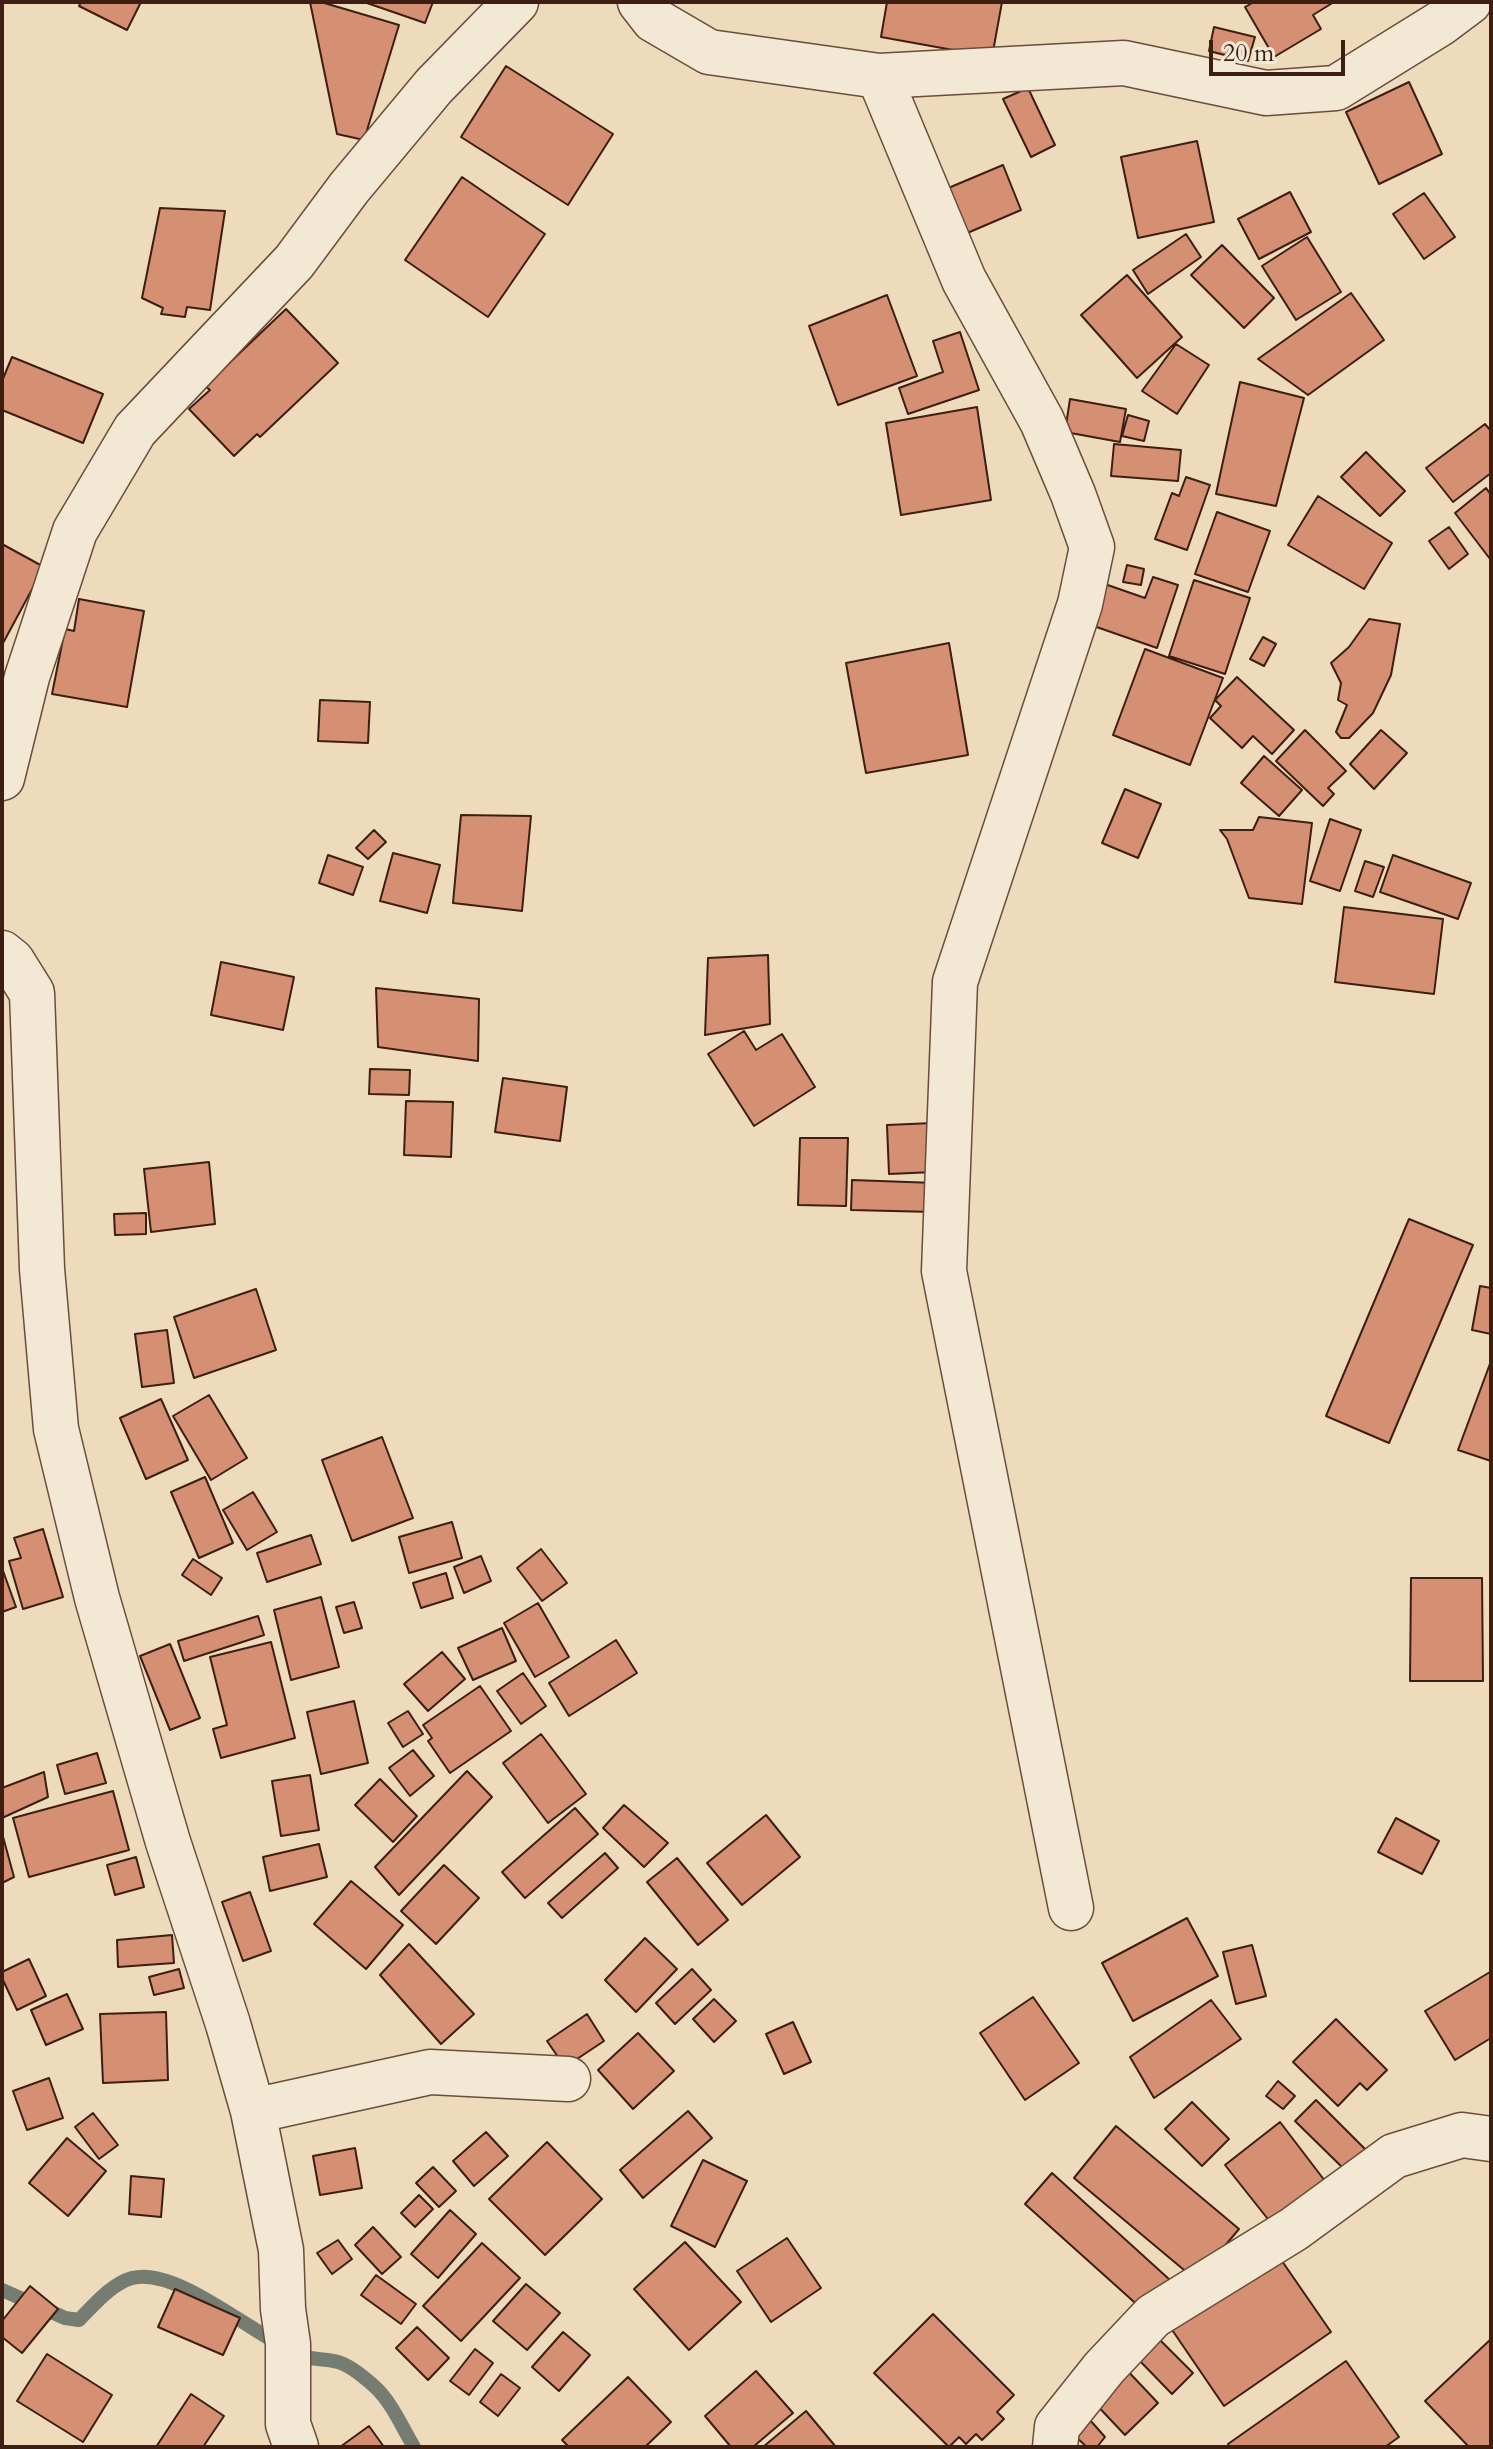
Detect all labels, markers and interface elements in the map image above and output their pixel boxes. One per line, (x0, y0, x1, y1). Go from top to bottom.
scale bar (1213, 24, 1349, 74)
text: 20 m (1223, 37, 1274, 70)

